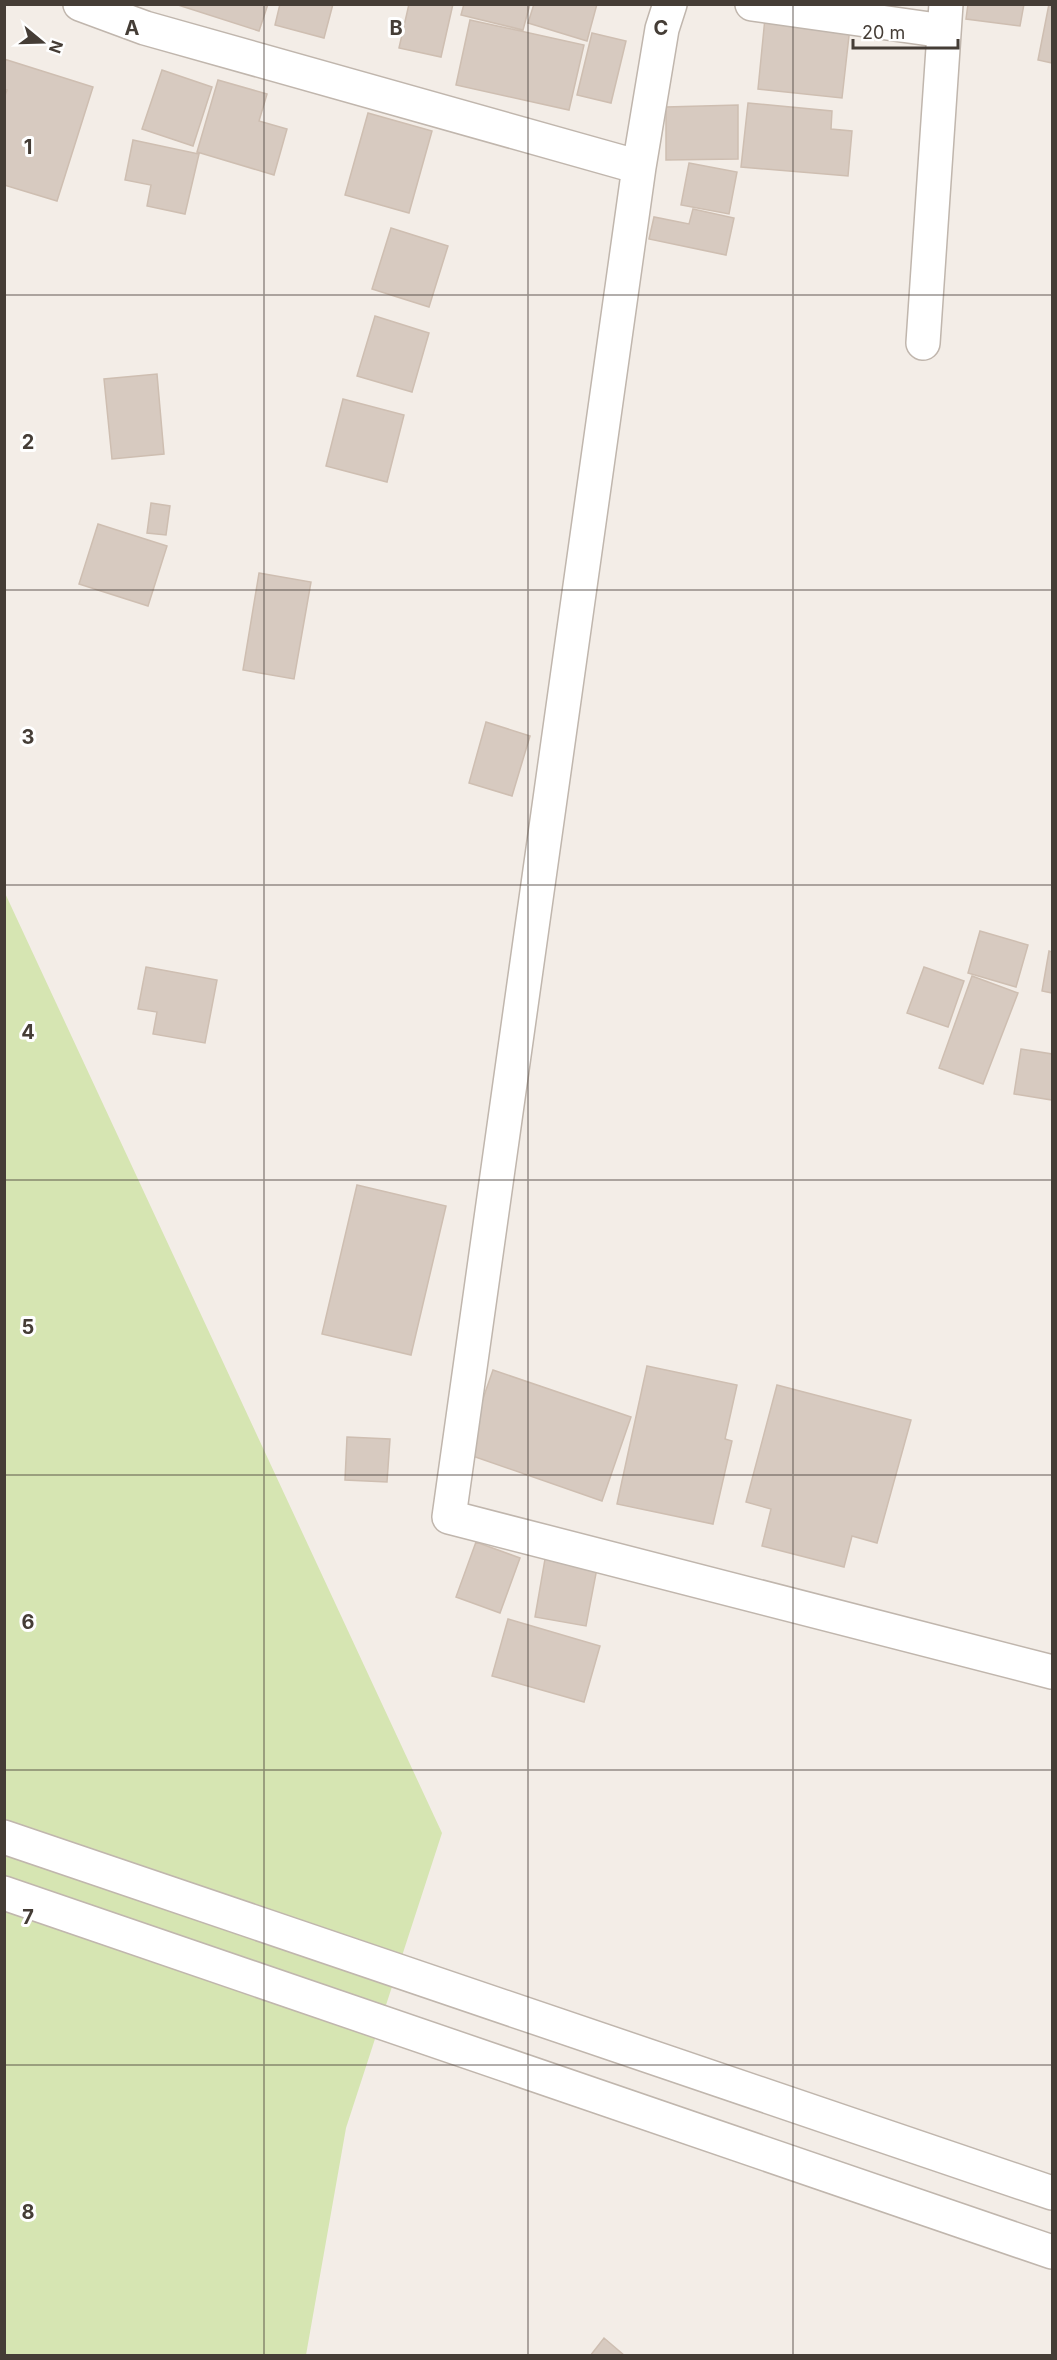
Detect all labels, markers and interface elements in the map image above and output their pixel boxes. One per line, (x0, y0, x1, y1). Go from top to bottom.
north arrow (12, 12, 72, 72)
scale bar (853, 12, 958, 50)
text: A (125, 16, 140, 40)
text: B (389, 16, 403, 40)
text: C (654, 16, 668, 40)
text: 20 m (862, 22, 905, 43)
text: N (45, 38, 68, 56)
text: 1 (24, 135, 32, 159)
text: 2 (22, 430, 34, 454)
text: 3 (22, 725, 34, 749)
text: 4 (21, 1020, 35, 1044)
text: 5 (22, 1315, 34, 1339)
text: 6 (22, 1610, 35, 1634)
text: 7 (22, 1905, 34, 1929)
text: 8 (21, 2200, 35, 2224)

